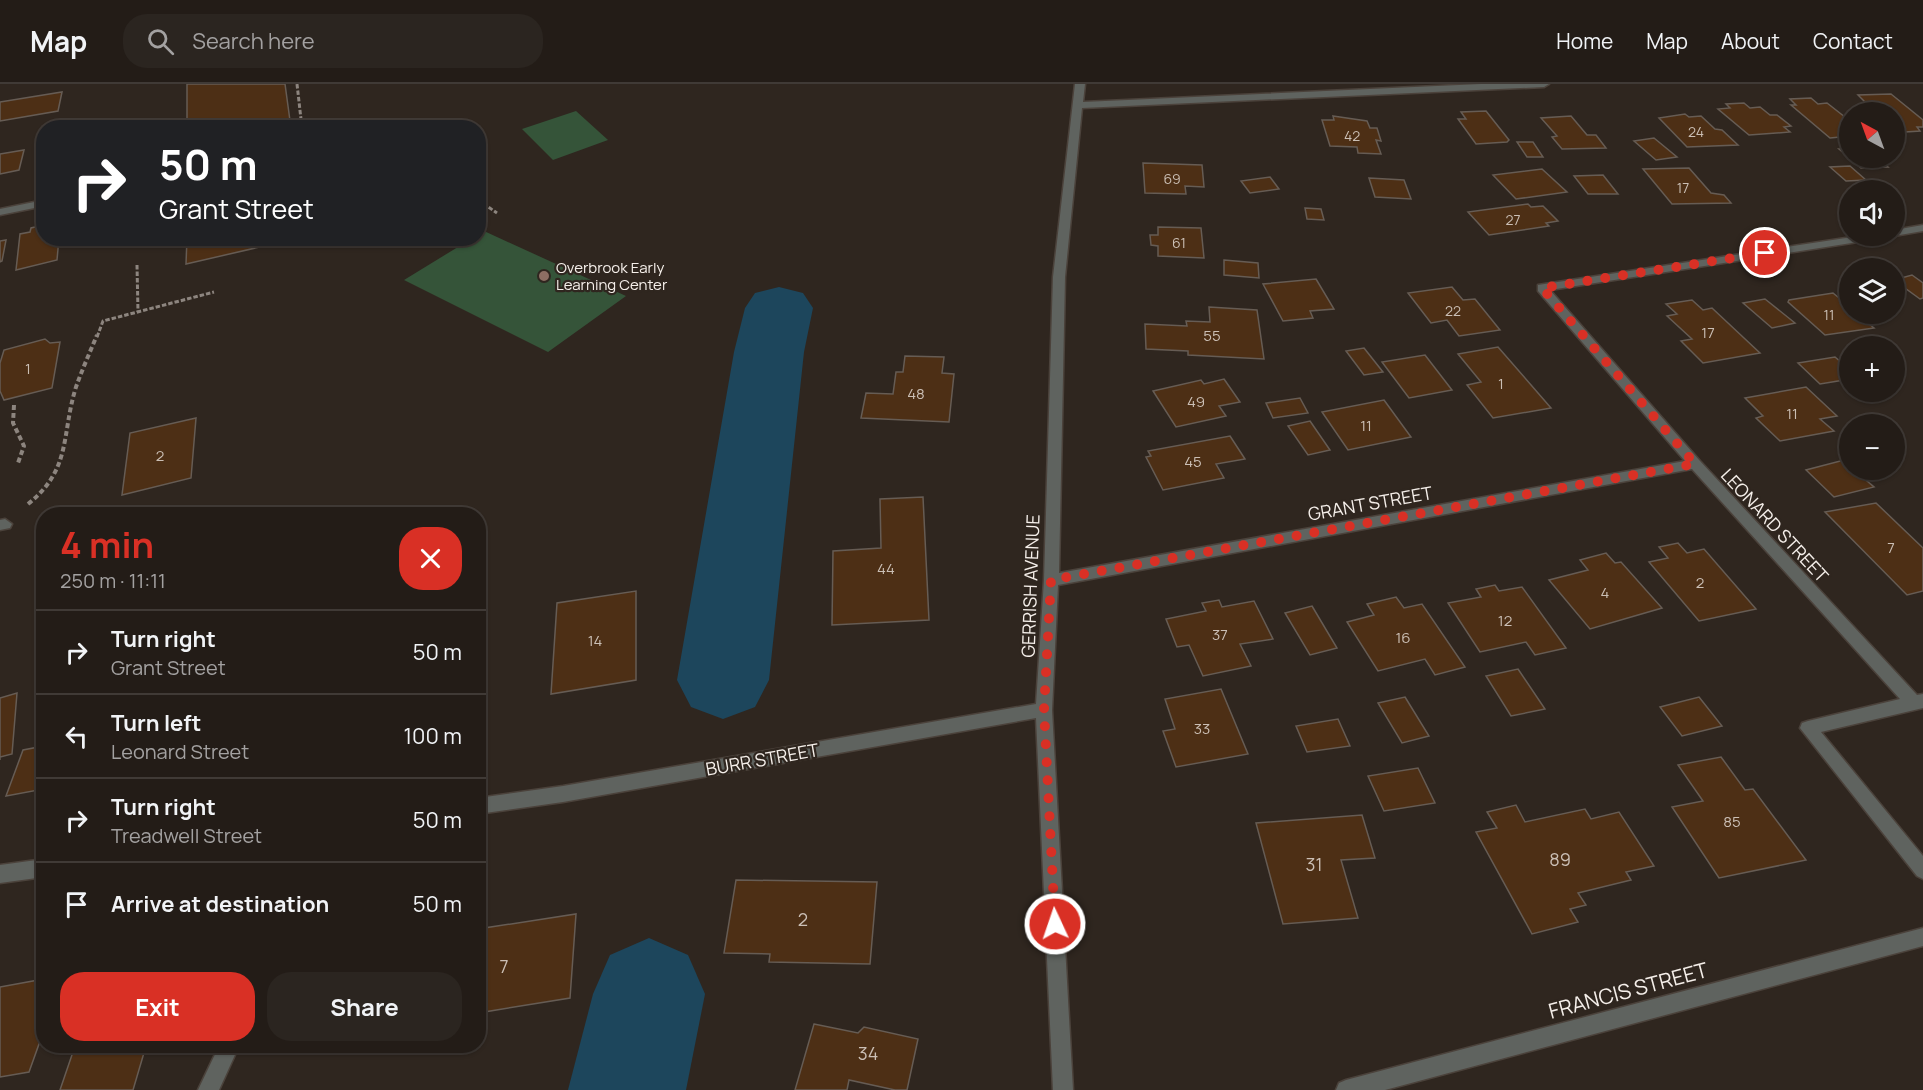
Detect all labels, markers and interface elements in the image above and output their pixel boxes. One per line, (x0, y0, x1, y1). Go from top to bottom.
search box (123, 14, 543, 68)
text: Map (30, 22, 87, 60)
icon: search (144, 25, 177, 58)
text: Search here (192, 26, 315, 56)
text: Home (1556, 27, 1613, 55)
text: Map (1646, 27, 1688, 55)
text: About (1721, 27, 1780, 55)
text: Contact (1813, 27, 1893, 55)
north arrow (1839, 102, 1905, 168)
map controls (1839, 102, 1905, 480)
house number: 24 (1688, 122, 1704, 141)
house number: 42 (1344, 126, 1360, 145)
text: 50 m (159, 135, 257, 193)
icon: right (60, 144, 138, 222)
house number: 69 (1163, 169, 1181, 188)
house number: 17 (1677, 178, 1689, 197)
button: sound (1839, 180, 1905, 246)
text: Grant Street (159, 190, 314, 227)
house number: 27 (1505, 210, 1521, 229)
pin (1739, 227, 1790, 278)
house number: 61 (1172, 233, 1186, 252)
icon: arrive (1748, 236, 1781, 269)
place label: Overbrook Early Learning Center (556, 257, 668, 295)
button: layers (1839, 258, 1905, 324)
marker: Overbrook Early Learning Center (537, 269, 551, 283)
house number: 22 (1445, 301, 1461, 320)
house number: 11 (1824, 305, 1834, 324)
house number: 17 (1701, 322, 1715, 343)
house number: 55 (1203, 325, 1221, 346)
button: + (1839, 336, 1905, 402)
house number: 1 (25, 358, 31, 379)
house number: 1 (1498, 373, 1504, 394)
house number: 48 (907, 383, 925, 404)
house number: 49 (1187, 391, 1205, 412)
house number: 11 (1786, 403, 1798, 424)
button: − (1839, 414, 1905, 480)
house number: 11 (1360, 415, 1372, 436)
house number: 2 (156, 445, 164, 466)
house number: 45 (1184, 451, 1202, 472)
street label: LEONARD STREET (1716, 463, 1834, 587)
street label: GRANT STREET (1306, 480, 1434, 526)
street label: GERRISH AVENUE (1016, 514, 1044, 658)
text: 4 min (60, 520, 154, 569)
button: close (399, 527, 462, 590)
house number: 7 (1887, 537, 1895, 558)
house number: 44 (877, 558, 895, 579)
text: 250 m · 11:11 (60, 567, 166, 594)
house number: 2 (1696, 572, 1704, 593)
house number: 4 (1601, 582, 1610, 603)
house number: 12 (1498, 610, 1512, 631)
text: Turn right (111, 624, 216, 654)
house number: 37 (1212, 624, 1228, 645)
house number: 16 (1395, 627, 1411, 648)
house number: 14 (588, 630, 602, 651)
icon: right (60, 636, 93, 669)
text: 50 m (413, 637, 462, 667)
text: Grant Street (111, 654, 226, 681)
text: Turn left (111, 708, 201, 738)
house number: 33 (1194, 718, 1210, 739)
icon: left (60, 720, 93, 753)
text: 100 m (404, 721, 462, 751)
street label: BURR STREET (704, 737, 821, 781)
text: Leonard Street (111, 738, 249, 765)
text: Turn right (111, 792, 216, 822)
icon: right (60, 804, 93, 837)
text: 50 m (413, 805, 462, 835)
house number: 85 (1723, 811, 1741, 832)
text: Treadwell Street (111, 822, 262, 849)
house number: 89 (1549, 847, 1571, 871)
house number: 31 (1306, 852, 1322, 876)
icon: arrive (60, 888, 93, 921)
text: Arrive at destination (111, 889, 329, 919)
text: 50 m (413, 889, 462, 919)
position arrow (1023, 892, 1087, 956)
house number: 2 (798, 907, 808, 931)
house number: 7 (499, 954, 509, 978)
street label: FRANCIS STREET (1545, 955, 1711, 1025)
button: Exit (60, 972, 255, 1041)
button: Share (267, 972, 462, 1041)
house number: 34 (858, 1041, 878, 1065)

